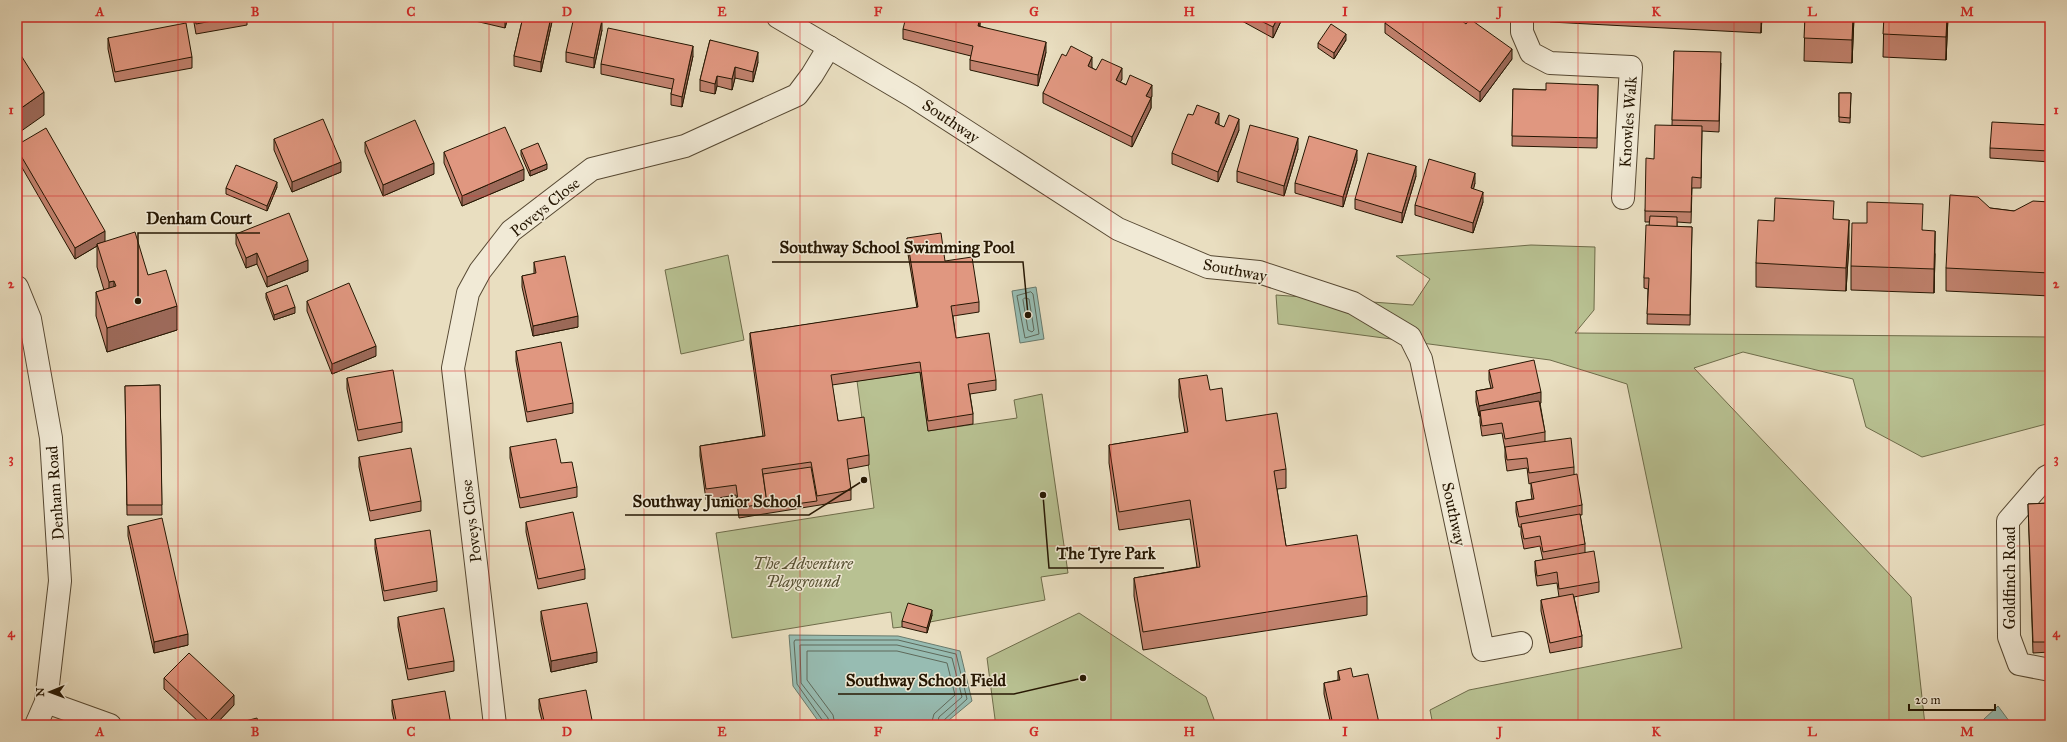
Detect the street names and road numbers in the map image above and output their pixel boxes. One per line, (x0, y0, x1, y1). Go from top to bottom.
street label: Knowles Walk (1615, 75, 1641, 168)
street label: Southway (919, 95, 984, 147)
street label: Poveys Close (507, 173, 584, 241)
street label: Southway (1201, 254, 1269, 286)
street label: Denham Road (42, 445, 68, 541)
street label: Poveys Close (456, 478, 486, 564)
street label: Southway (1438, 480, 1470, 548)
street label: Goldfinch Road (2000, 526, 2019, 630)

